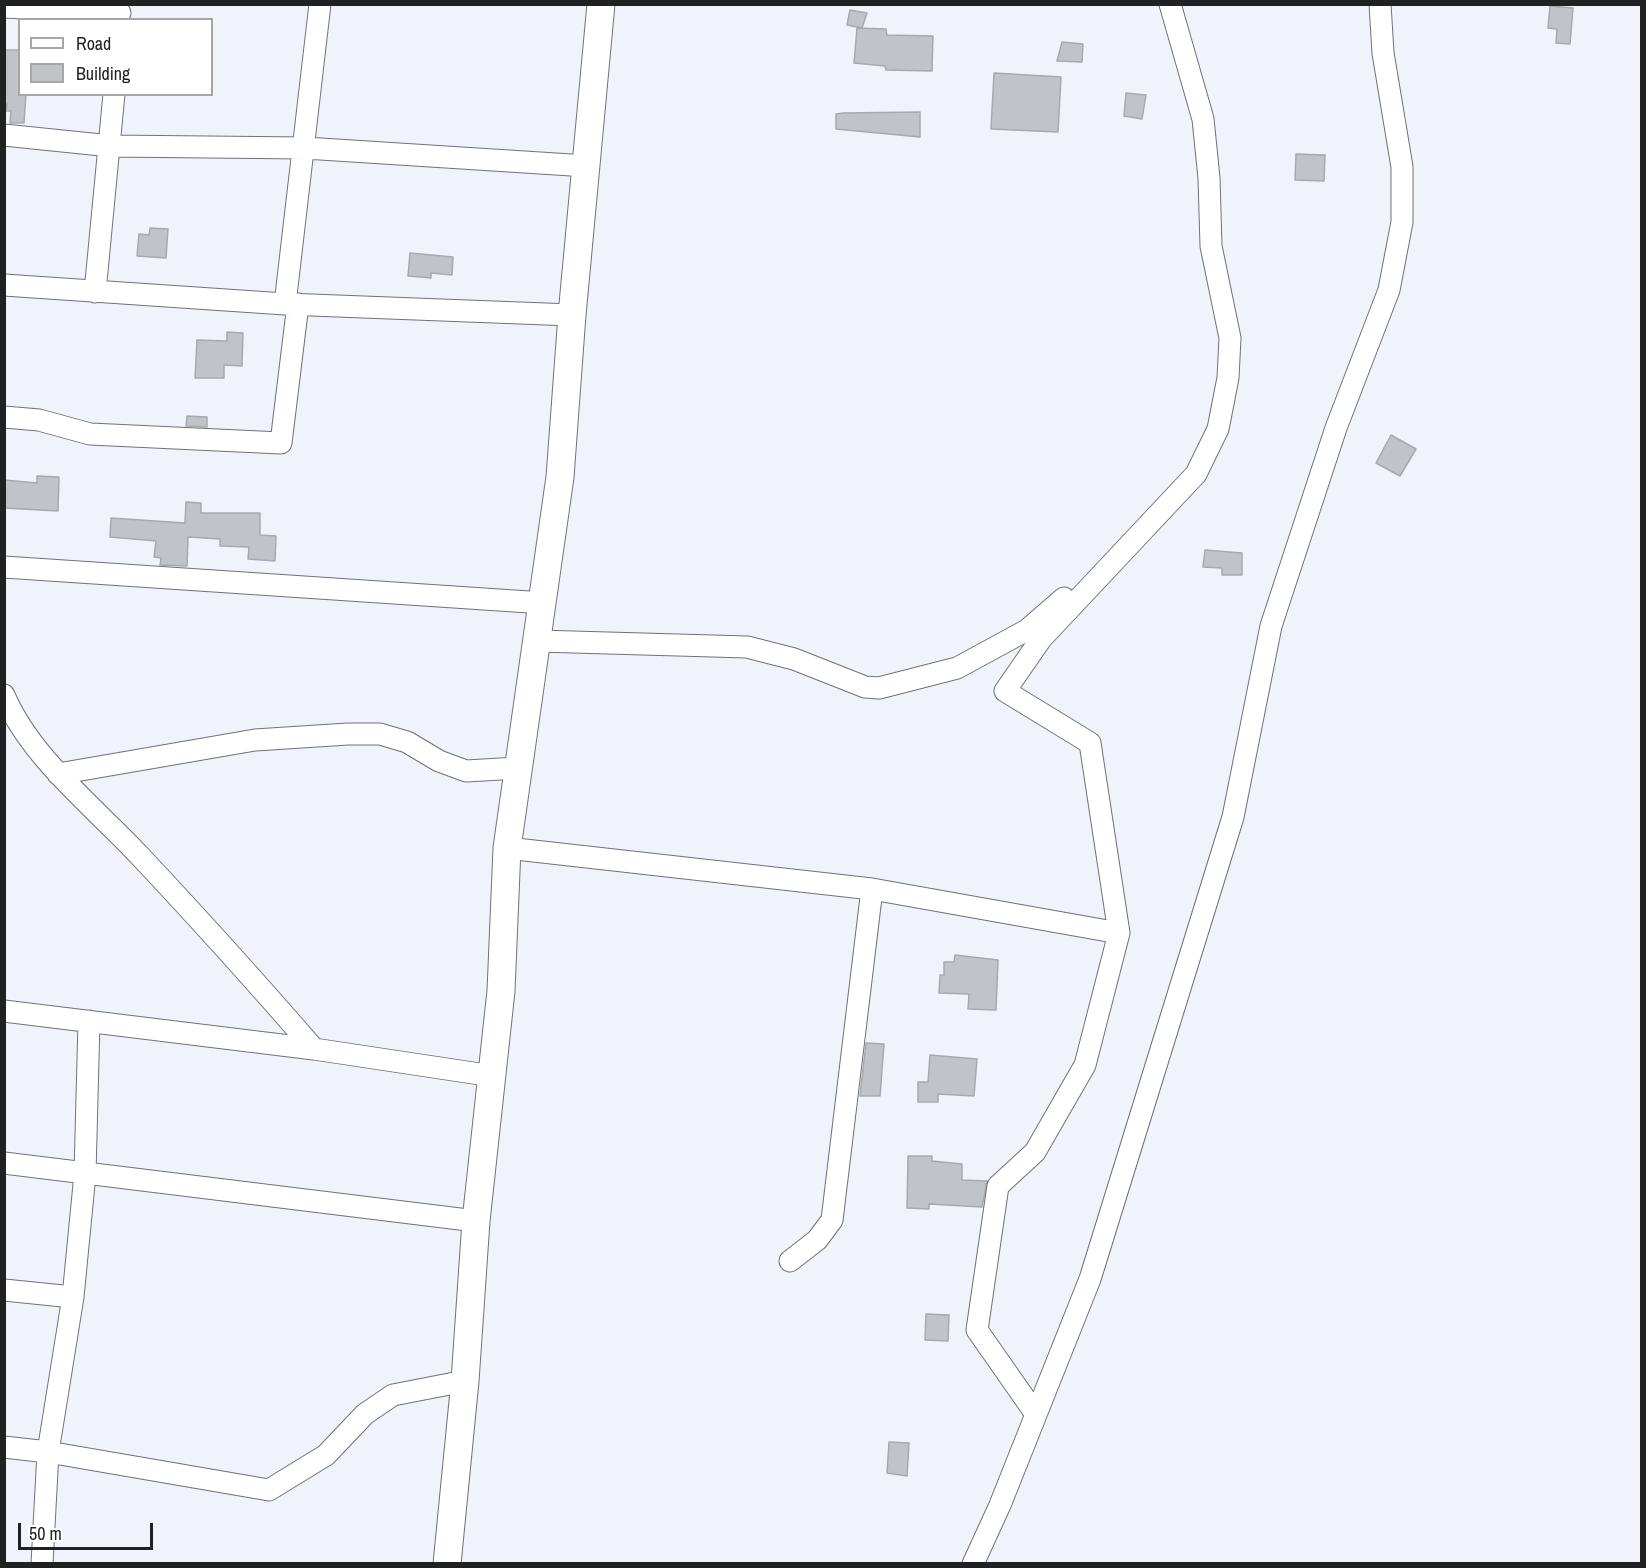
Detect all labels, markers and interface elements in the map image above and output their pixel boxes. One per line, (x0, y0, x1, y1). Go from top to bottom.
legend (18, 18, 213, 96)
text: Road (76, 31, 111, 56)
text: Building (76, 61, 130, 86)
scale bar (21, 1511, 156, 1549)
text: 50 m (29, 1521, 62, 1546)

